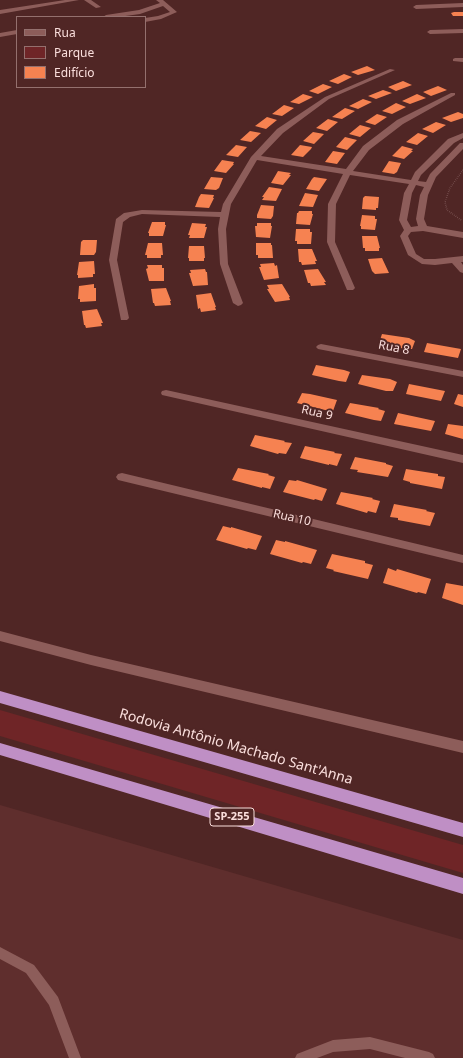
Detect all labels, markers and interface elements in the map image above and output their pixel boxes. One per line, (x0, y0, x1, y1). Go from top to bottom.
legend (16, 16, 146, 88)
text: Rua (54, 24, 76, 41)
text: Parque (54, 44, 94, 61)
text: Edifício (54, 64, 95, 81)
street label: Rua 8 (377, 338, 411, 358)
street label: Rua 9 (300, 402, 334, 424)
street label: Rua 10 (272, 507, 312, 529)
street label: Rodovia Antônio Machado Sant'Anna (117, 706, 355, 788)
road number: SP-255 (210, 808, 254, 826)

